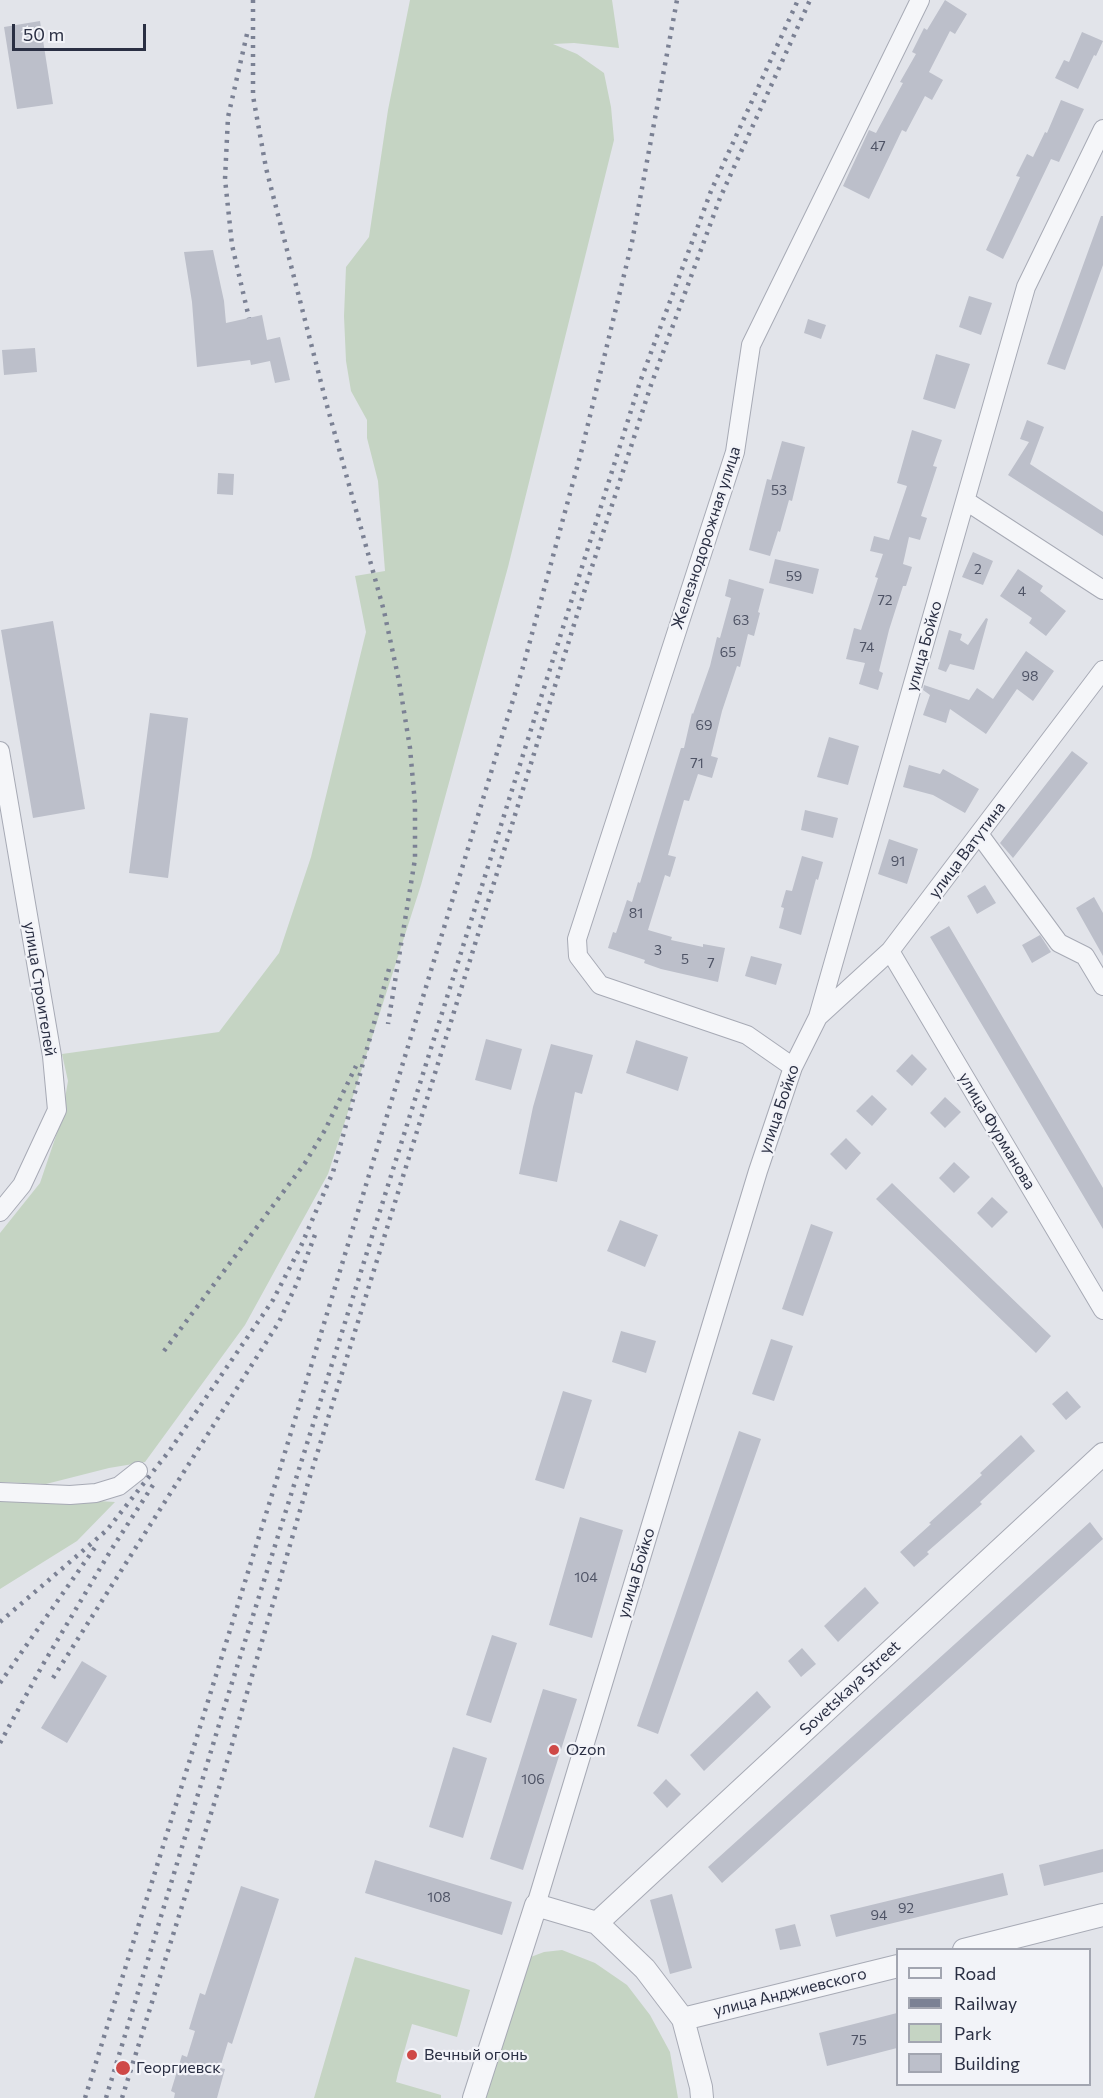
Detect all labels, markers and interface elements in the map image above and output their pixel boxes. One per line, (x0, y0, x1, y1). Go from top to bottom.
scale bar (15, 12, 148, 50)
text: 50 m (23, 23, 64, 45)
house number: 47 (870, 138, 886, 154)
street label: Железнодорожная улица (667, 444, 745, 632)
house number: 53 (771, 482, 787, 498)
house number: 2 (974, 561, 982, 577)
house number: 59 (786, 568, 802, 584)
house number: 4 (1018, 583, 1026, 599)
house number: 72 (877, 592, 893, 608)
street label: улица Бойко (902, 598, 946, 694)
house number: 63 (733, 612, 749, 628)
house number: 74 (860, 639, 874, 655)
house number: 65 (720, 644, 736, 660)
house number: 98 (1022, 668, 1038, 684)
house number: 69 (696, 717, 712, 733)
house number: 71 (690, 755, 704, 771)
street label: улица Ватутина (925, 798, 1009, 902)
house number: 91 (891, 853, 905, 869)
house number: 81 (629, 905, 643, 921)
street label: улица Строителей (20, 920, 60, 1058)
house number: 3 (654, 942, 662, 958)
house number: 5 (681, 951, 689, 967)
house number: 7 (707, 955, 715, 971)
street label: улица Бойко (755, 1062, 803, 1156)
street label: улица Фурманова (954, 1069, 1040, 1193)
street label: улица Бойко (613, 1526, 659, 1620)
house number: 104 (574, 1569, 598, 1585)
street label: Sovetskaya Street (796, 1637, 904, 1739)
place label: Ozon (566, 1740, 606, 1760)
marker: Ozon (547, 1743, 561, 1757)
house number: 106 (521, 1771, 545, 1787)
house number: 108 (427, 1889, 451, 1905)
house number: 92 (898, 1900, 914, 1916)
house number: 94 (871, 1907, 887, 1923)
legend (896, 1948, 1091, 2086)
text: Road (954, 1962, 996, 1984)
street label: улица Анджиевского (711, 1964, 869, 2020)
text: Railway (954, 1992, 1017, 2014)
text: Park (954, 2022, 992, 2044)
house number: 75 (851, 2032, 867, 2048)
place label: Вечный огонь (424, 2045, 528, 2065)
marker: Вечный огонь (405, 2048, 419, 2062)
text: Building (954, 2052, 1020, 2074)
place label: Георгиевск (136, 2058, 221, 2078)
marker: Георгиевск (114, 2059, 132, 2077)

